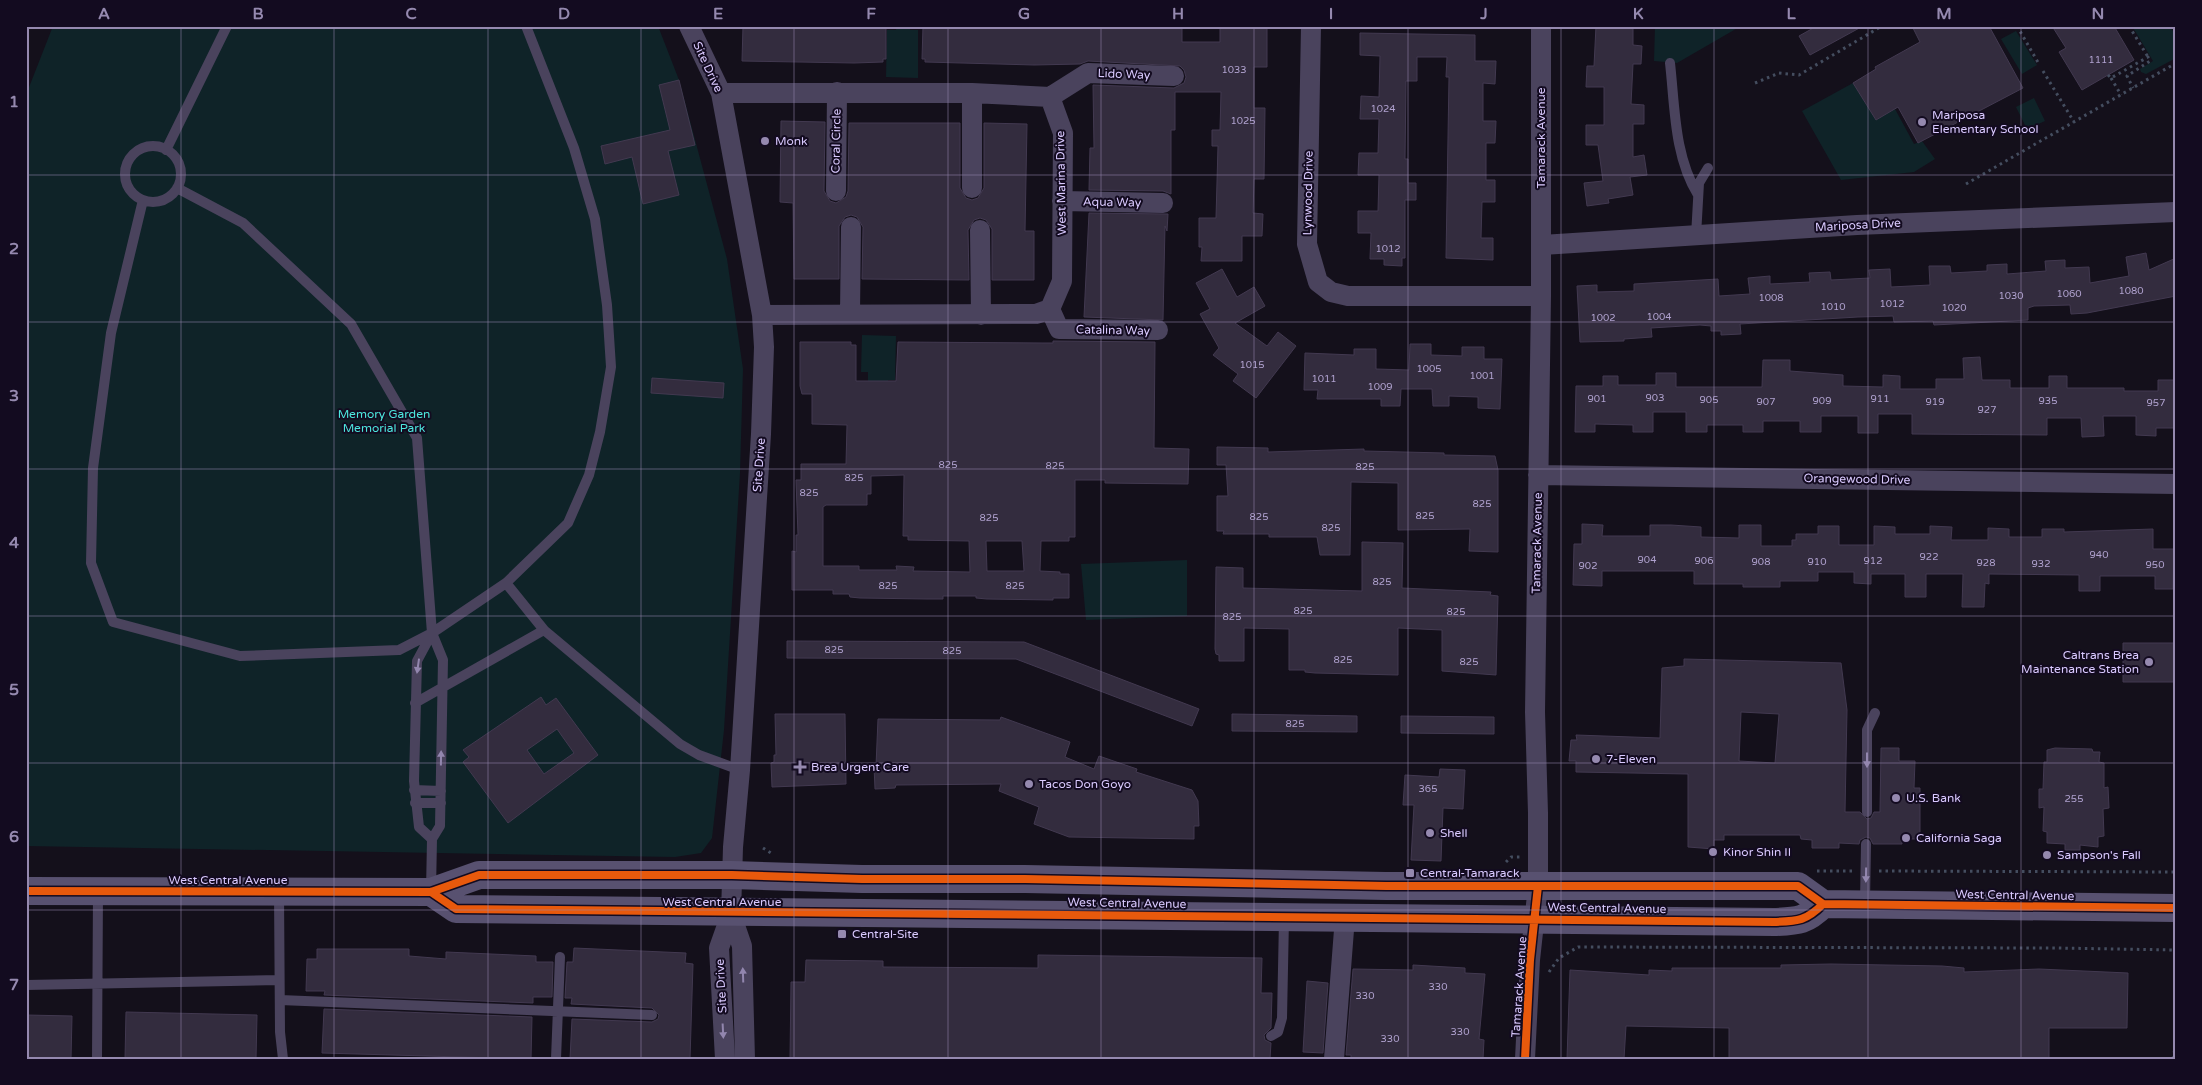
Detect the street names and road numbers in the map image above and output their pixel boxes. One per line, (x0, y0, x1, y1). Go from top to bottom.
street label: Site Drive (690, 39, 726, 95)
street label: Lido Way (1097, 66, 1151, 82)
street label: Tamarack Avenue (1534, 87, 1548, 189)
street label: Coral Circle (828, 108, 844, 174)
street label: West Marina Drive (1053, 130, 1069, 235)
street label: Lynwood Drive (1300, 150, 1316, 236)
street label: Aqua Way (1083, 194, 1142, 210)
street label: Mariposa Drive (1815, 216, 1901, 234)
street label: Catalina Way (1076, 322, 1151, 338)
street label: Site Drive (750, 437, 768, 493)
street label: Orangewood Drive (1803, 471, 1911, 487)
street label: Tamarack Avenue (1529, 492, 1545, 594)
street label: West Central Avenue (169, 873, 288, 887)
street label: West Central Avenue (1955, 887, 2075, 903)
street label: West Central Avenue (663, 895, 782, 909)
street label: West Central Avenue (1067, 895, 1187, 911)
street label: West Central Avenue (1547, 900, 1667, 916)
street label: Tamarack Avenue (1508, 936, 1530, 1038)
street label: Site Drive (713, 958, 729, 1013)

